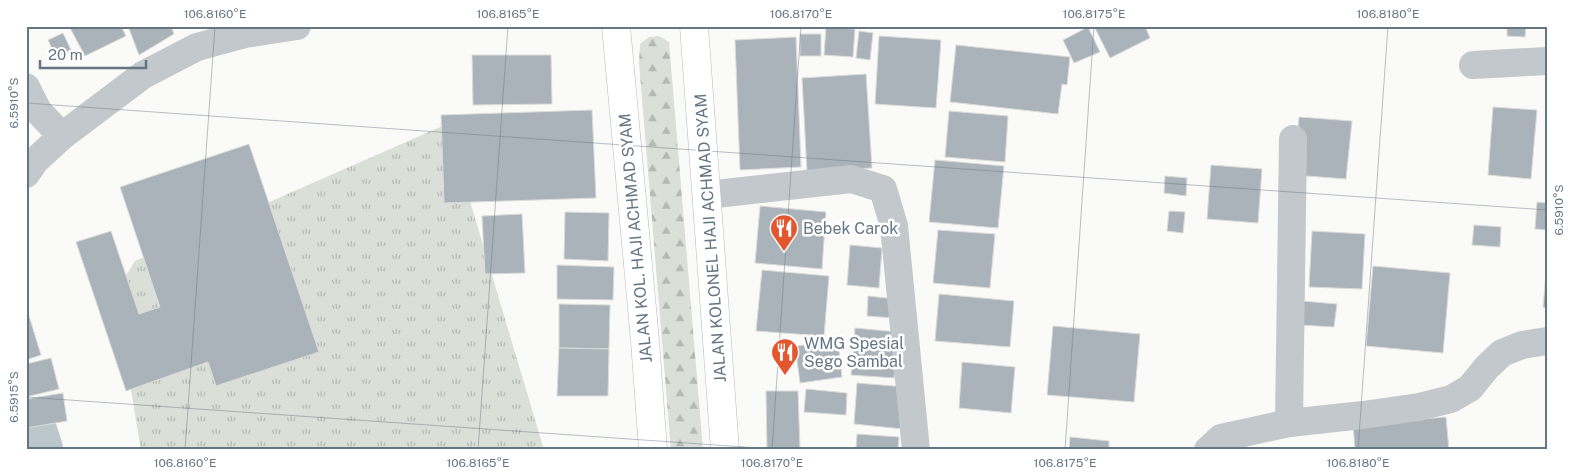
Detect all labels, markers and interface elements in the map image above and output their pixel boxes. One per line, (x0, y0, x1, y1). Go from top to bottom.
text: 106.8160°E (184, 7, 246, 21)
text: 106.8165°E (476, 7, 540, 21)
text: 106.8170°E (770, 7, 832, 21)
text: 106.8175°E (1063, 7, 1125, 21)
text: 106.8180°E (1356, 7, 1420, 21)
scale bar (40, 38, 146, 70)
text: 20 m (48, 46, 83, 63)
text: 6.5910°S (7, 77, 21, 129)
street label: JALAN KOLONEL HAJI ACHMAD SYAM (691, 93, 730, 383)
street label: JALAN KOL. HAJI ACHMAD SYAM (615, 112, 656, 363)
text: 6.5910°S (1552, 184, 1566, 236)
restaurant icon: Bebek Carok (769, 213, 799, 252)
place label: Bebek Carok (803, 219, 898, 238)
place label: WMG Spesial Sego Sambal (804, 334, 904, 371)
restaurant icon: WMG Spesial Sego Sambal (770, 337, 800, 376)
text: 6.5915°S (7, 371, 21, 423)
text: 106.8160°E (154, 456, 216, 470)
text: 106.8165°E (446, 456, 510, 470)
text: 106.8170°E (741, 456, 803, 470)
text: 106.8175°E (1034, 456, 1096, 470)
text: 106.8180°E (1326, 456, 1390, 470)

